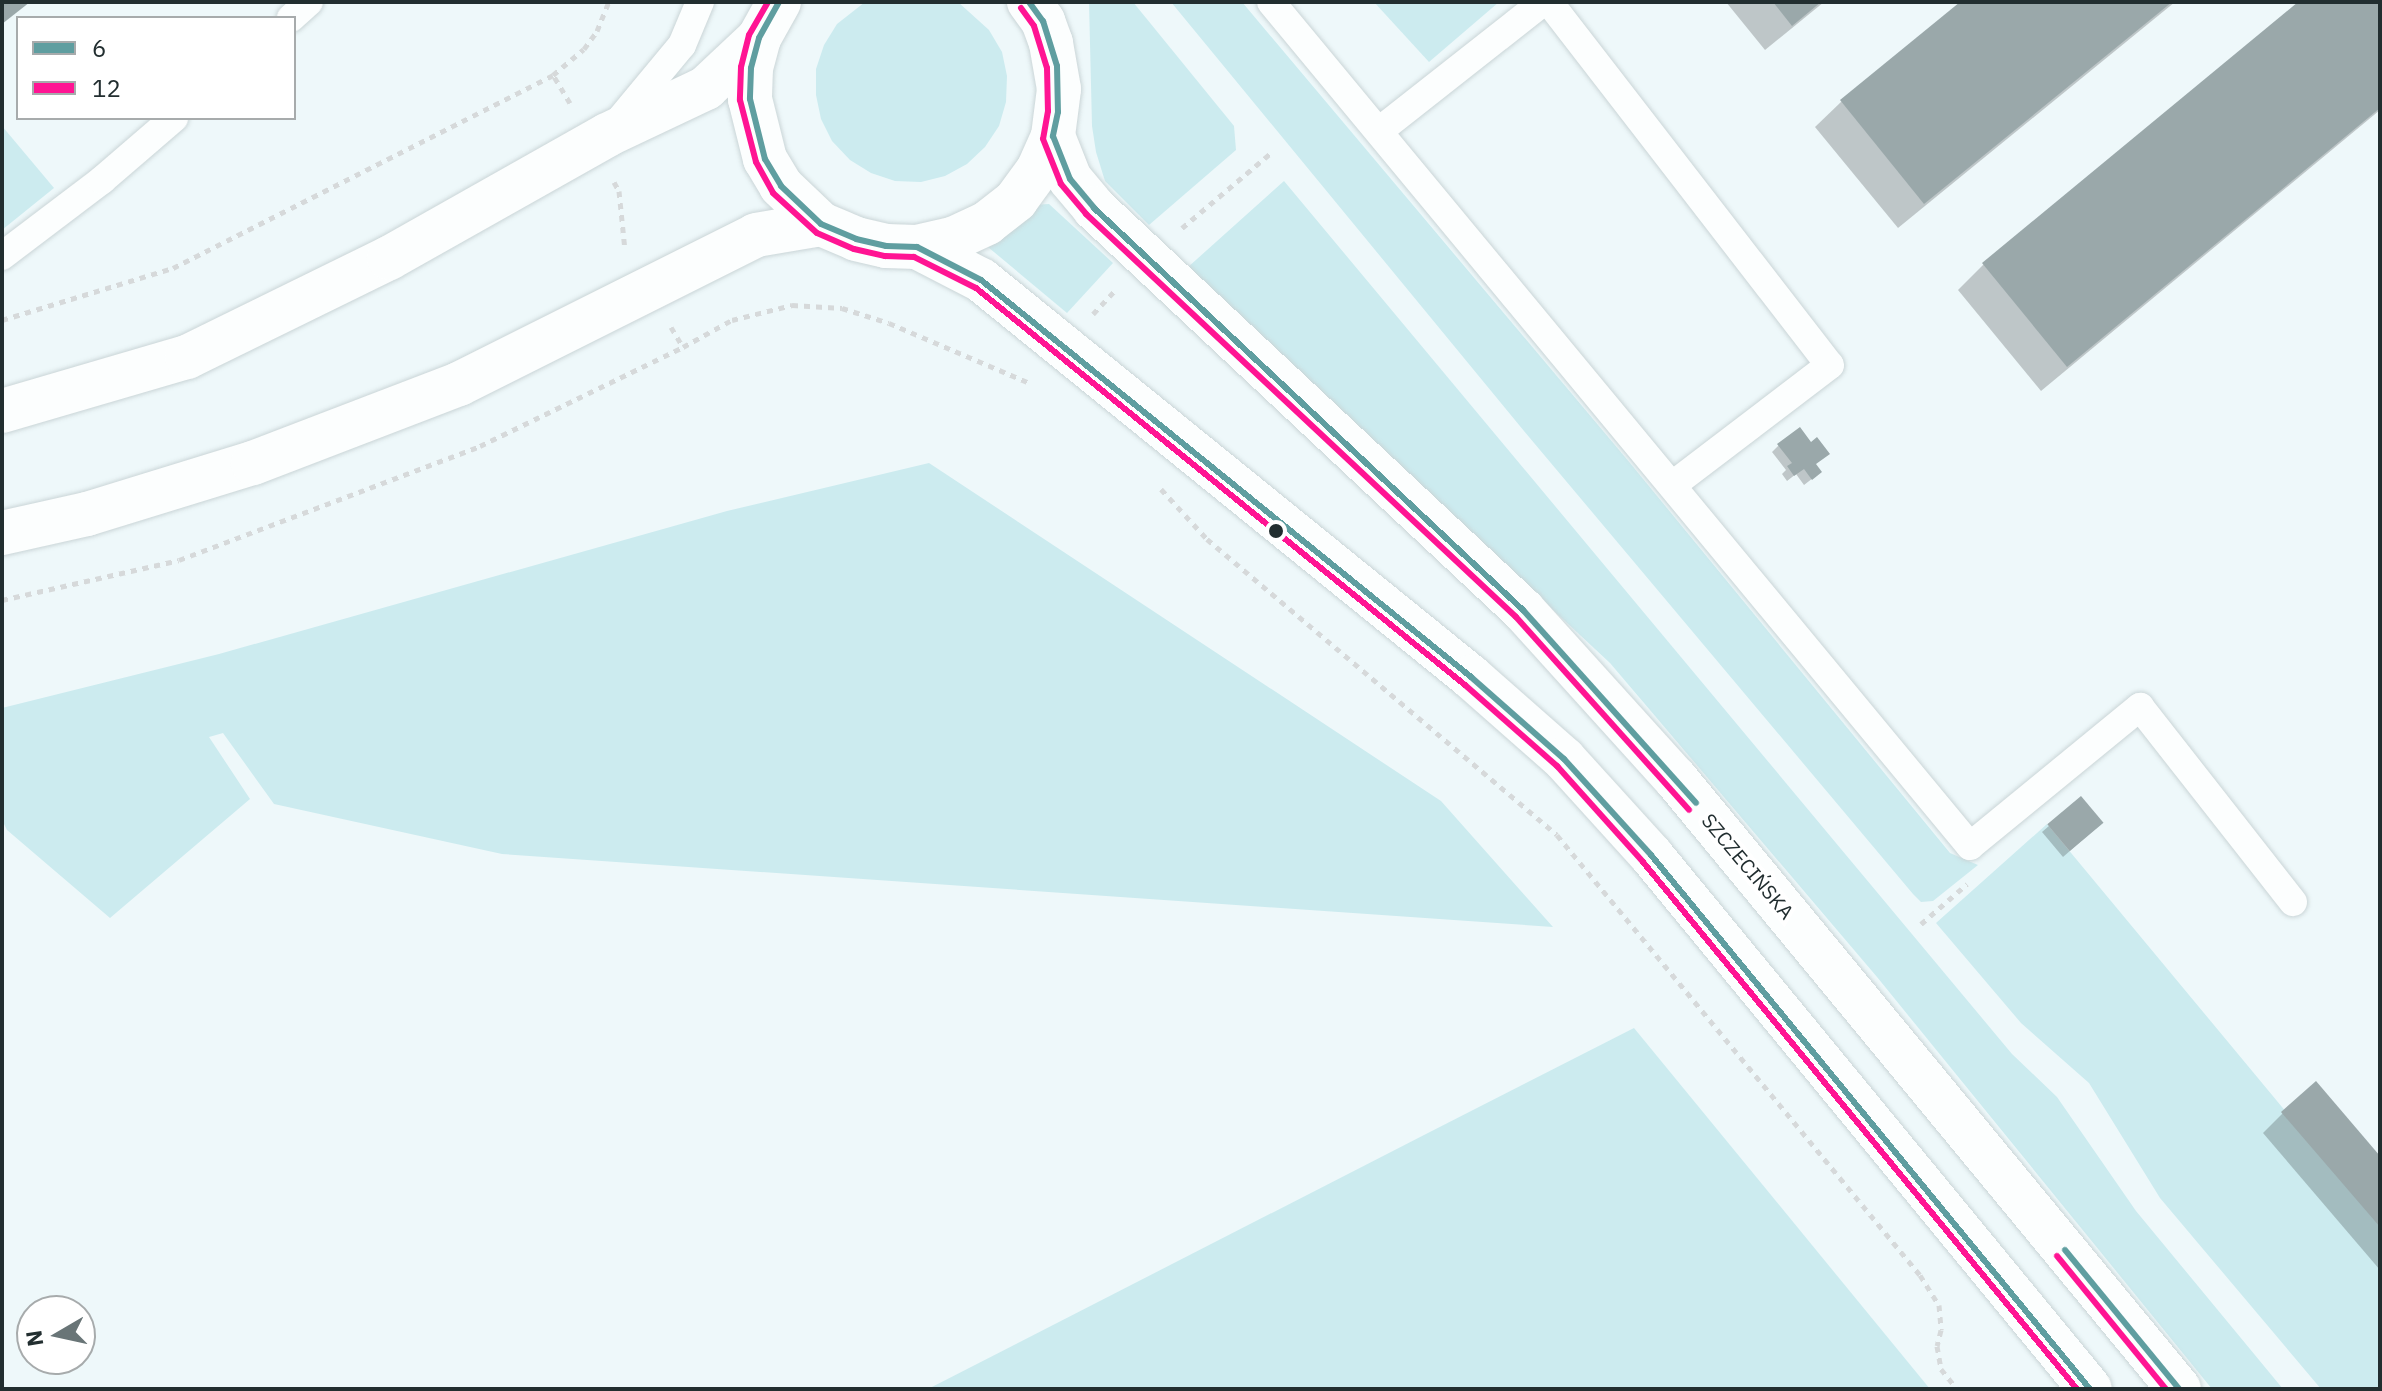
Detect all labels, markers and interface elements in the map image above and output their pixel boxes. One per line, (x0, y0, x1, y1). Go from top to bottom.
legend (16, 16, 296, 120)
text: 6 (92, 32, 106, 64)
text: 12 (92, 72, 121, 104)
unlabelled marker (1268, 523, 1284, 539)
street label: SZCZECIŃSKA (1697, 808, 1799, 924)
north arrow (16, 1295, 96, 1375)
text: N (18, 1328, 49, 1349)

